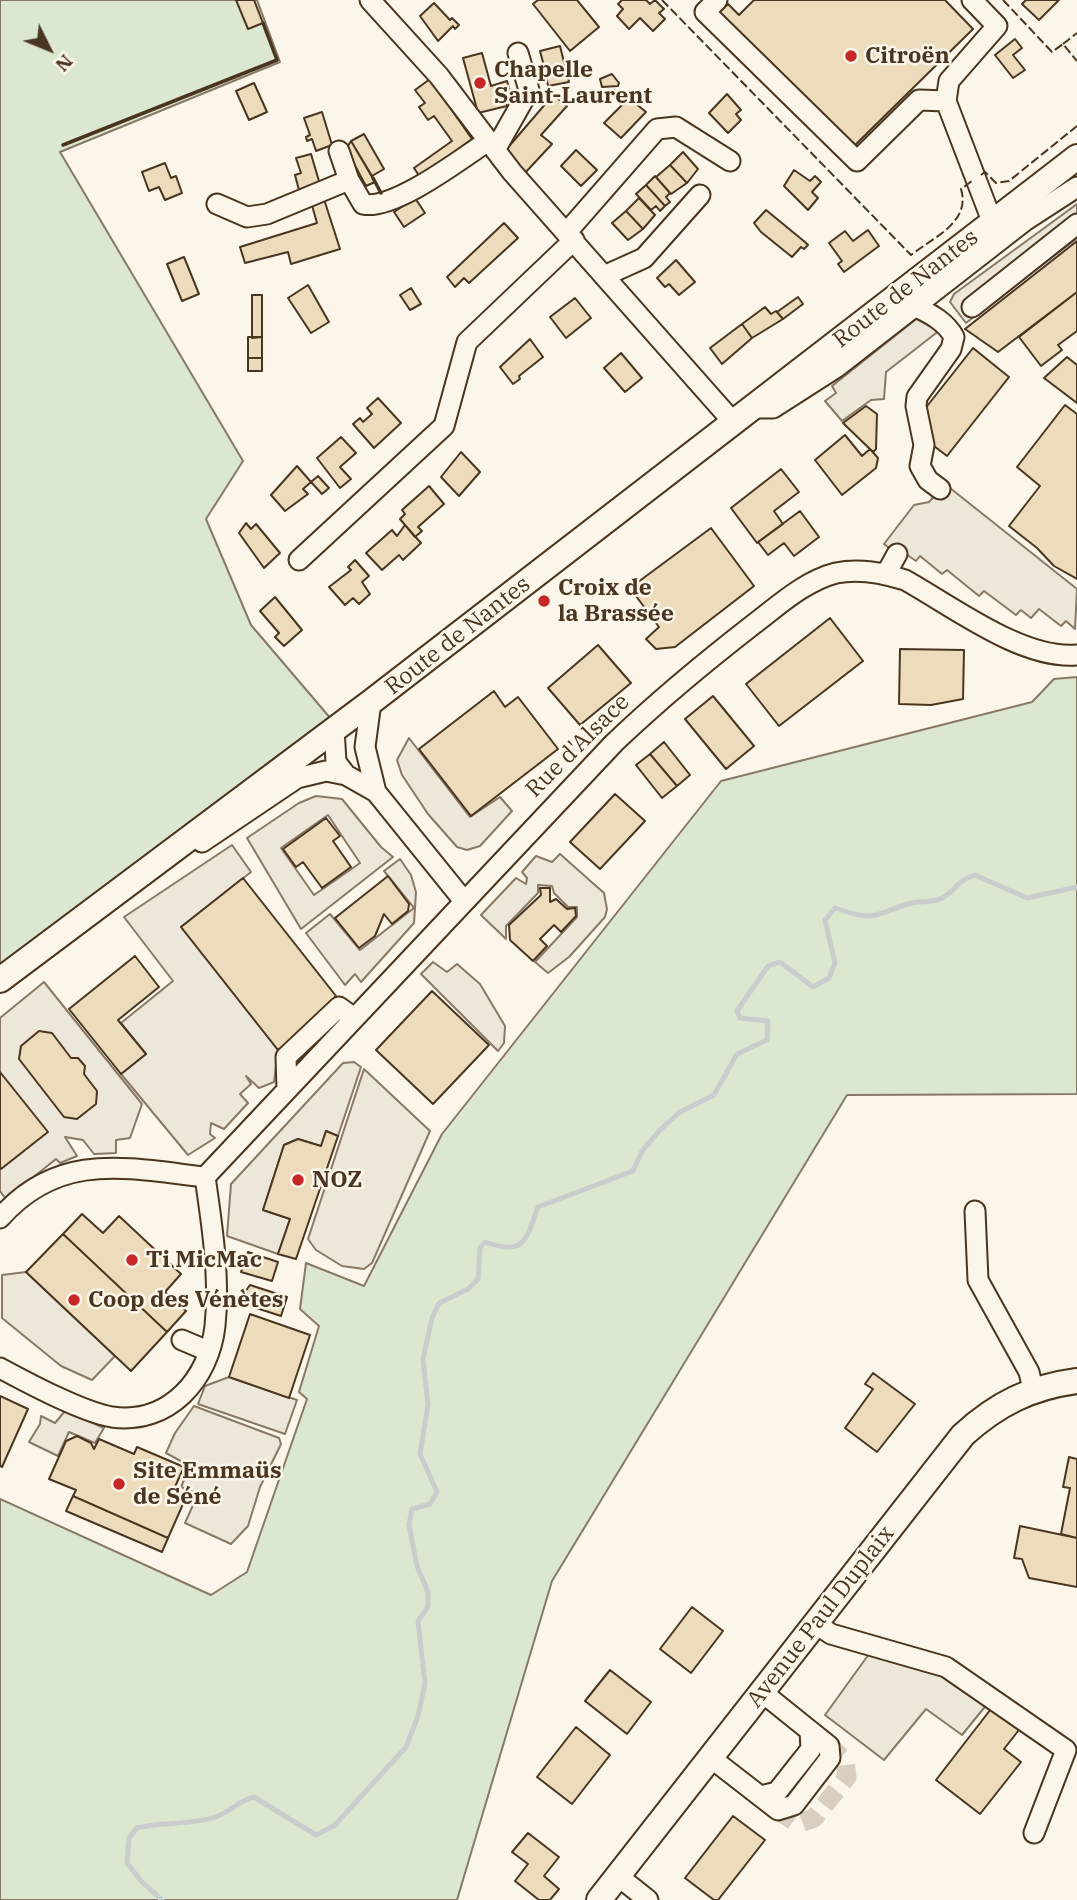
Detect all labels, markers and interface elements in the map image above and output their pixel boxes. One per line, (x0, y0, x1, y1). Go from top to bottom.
north arrow (14, 14, 84, 84)
place label: Citroën (865, 42, 950, 70)
marker: Citroën (843, 48, 859, 64)
text: N (50, 50, 78, 77)
place label: Chapelle Saint-Laurent (494, 56, 652, 110)
marker: Chapelle Saint-Laurent (472, 75, 488, 91)
street label: Route de Nantes (828, 224, 984, 354)
street label: Route de Nantes (380, 571, 536, 701)
place label: Croix de la Brassée (558, 574, 674, 628)
marker: Croix de la Brassée (536, 593, 552, 609)
street label: Rue d'Alsace (521, 689, 635, 803)
place label: NOZ (312, 1166, 362, 1194)
marker: NOZ (290, 1172, 306, 1188)
place label: Ti MicMac (146, 1246, 262, 1274)
marker: Ti MicMac (124, 1252, 140, 1268)
place label: Coop des Vénètes (88, 1286, 283, 1314)
marker: Coop des Vénètes (66, 1292, 82, 1308)
place label: Site Emmaüs de Séné (133, 1457, 282, 1511)
marker: Site Emmaüs de Séné (111, 1476, 127, 1492)
street label: Avenue Paul Duplaix (741, 1521, 901, 1713)

